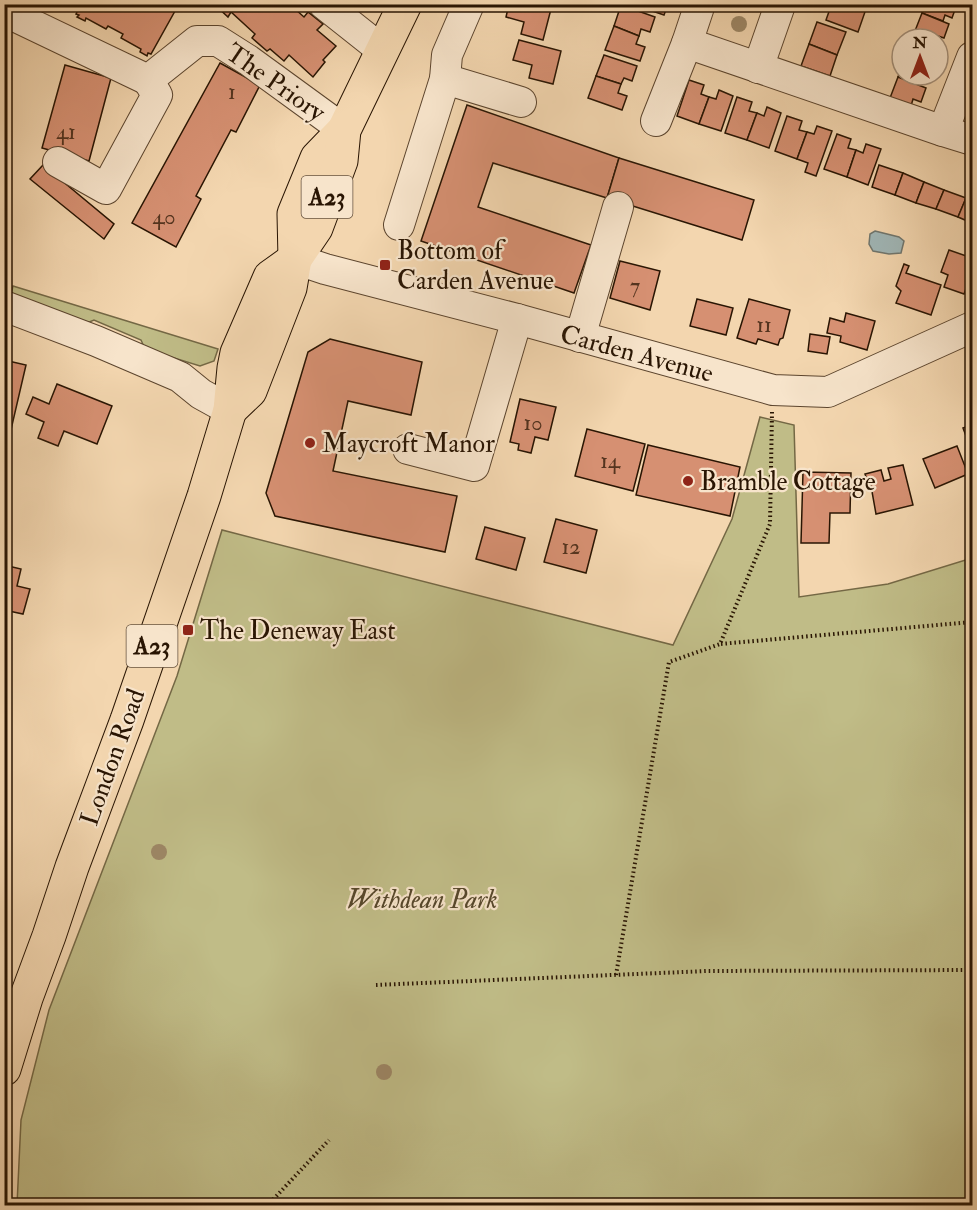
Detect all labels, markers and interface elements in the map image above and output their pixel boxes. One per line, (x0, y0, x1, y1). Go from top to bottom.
north arrow (890, 27, 950, 87)
text: N (912, 33, 928, 53)
street label: The Priory (219, 37, 332, 129)
house number: 1 (228, 78, 236, 106)
house number: 41 (56, 118, 76, 146)
road number: A23 (302, 176, 352, 218)
house number: 40 (152, 203, 176, 231)
place label: Bottom of Carden Avenue (397, 235, 554, 297)
marker: Bottom of Carden Avenue (378, 258, 392, 272)
house number: 7 (630, 272, 640, 300)
house number: 11 (756, 311, 772, 339)
street label: Carden Avenue (557, 318, 717, 390)
house number: 10 (523, 409, 543, 437)
place label: Maycroft Manor (322, 428, 495, 460)
marker: Maycroft Manor (303, 436, 317, 450)
house number: 14 (600, 447, 621, 475)
place label: Bramble Cottage (700, 466, 876, 498)
marker: Bramble Cottage (681, 474, 695, 488)
house number: 12 (561, 533, 581, 561)
place label: The Deneway East (200, 615, 396, 647)
marker: The Deneway East (181, 623, 195, 637)
road number: A23 (126, 625, 178, 667)
street label: London Road (73, 684, 153, 830)
park label: Withdean Park (346, 884, 498, 916)

